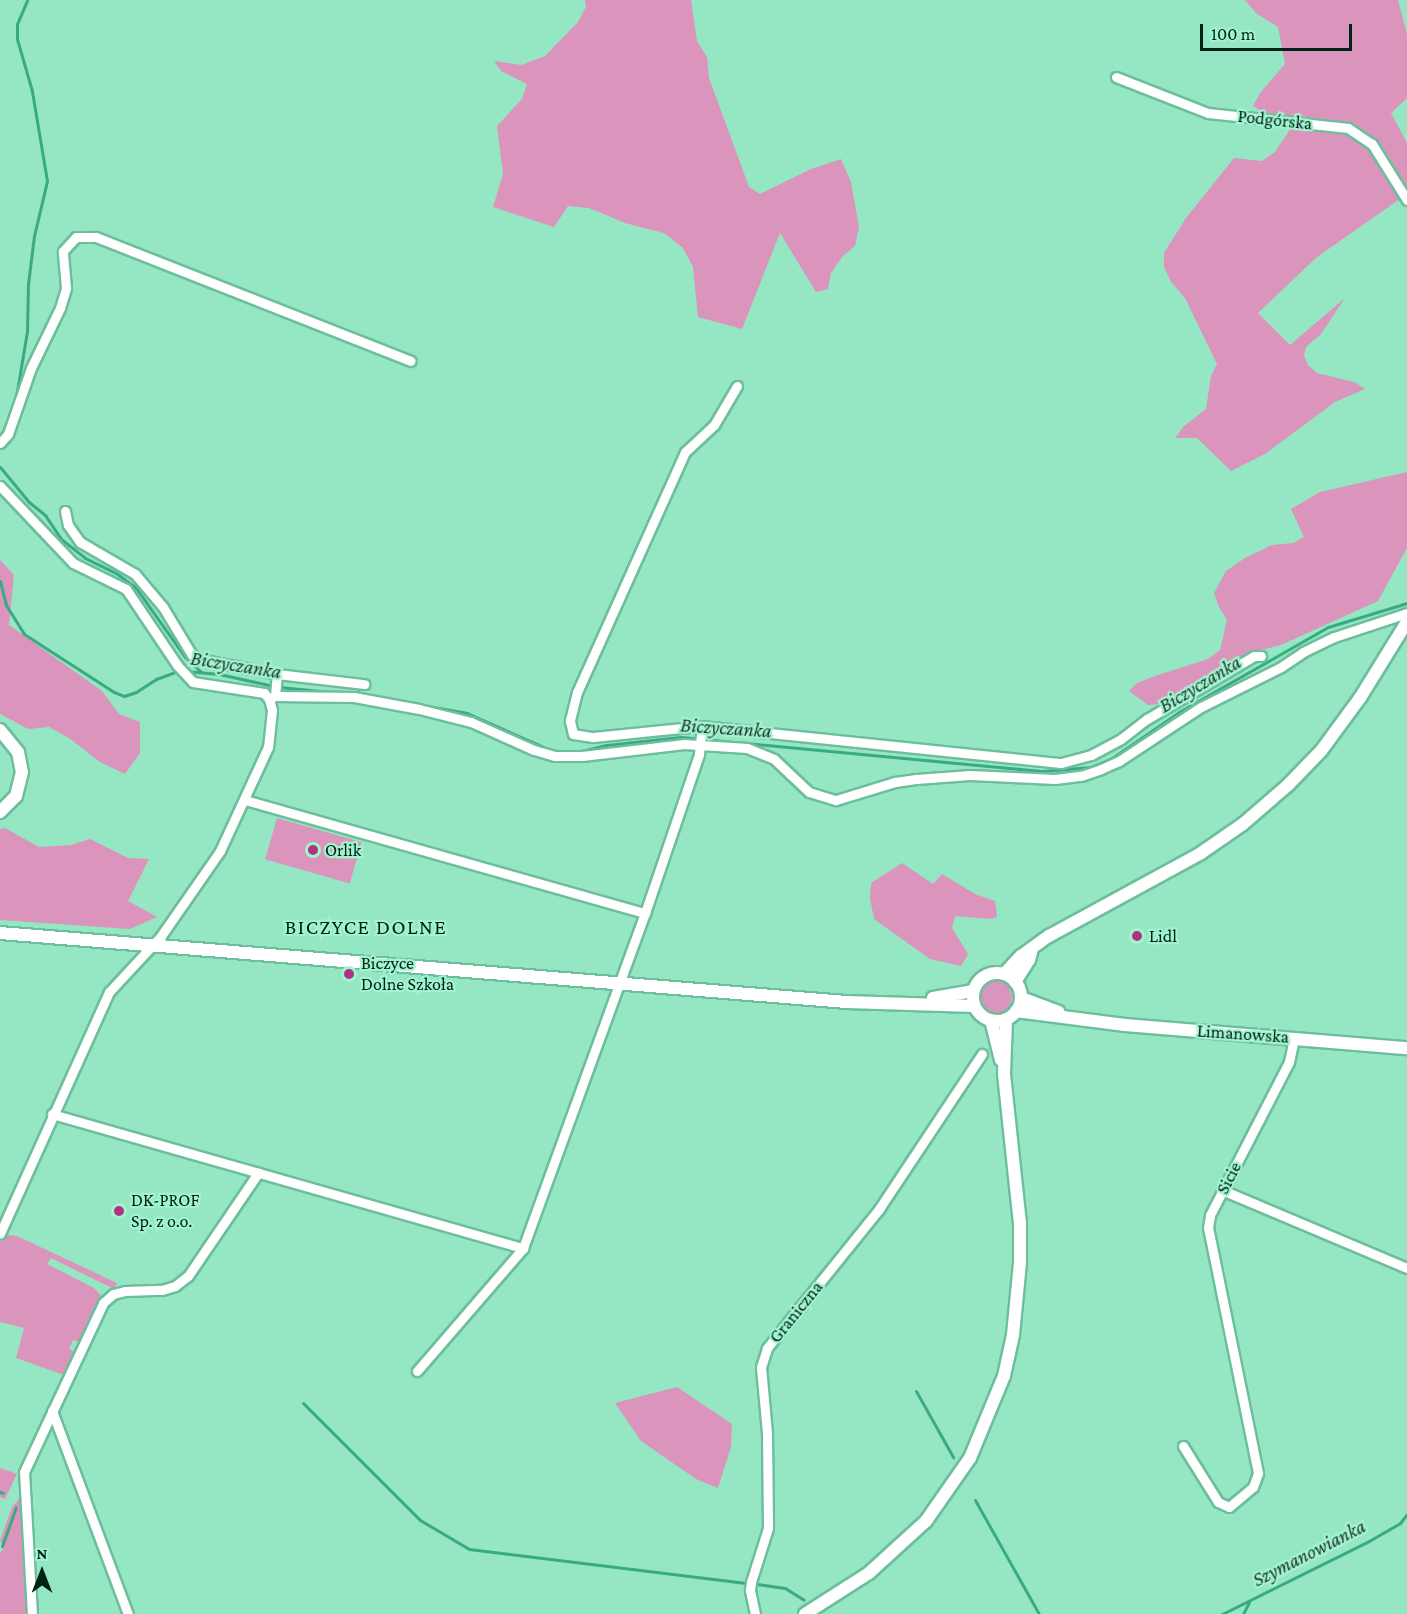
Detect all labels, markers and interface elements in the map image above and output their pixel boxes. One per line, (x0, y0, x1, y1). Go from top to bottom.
scale bar (1203, 12, 1354, 50)
text: 100 m (1211, 24, 1255, 44)
street label: Podgórska (1237, 105, 1313, 135)
water label: Biczyczanka (189, 646, 283, 684)
water label: Biczyczanka (1155, 650, 1245, 718)
water label: Biczyczanka (680, 713, 772, 743)
place label: Orlik (325, 839, 361, 861)
marker: Orlik (306, 843, 320, 857)
district label: BICZYCE DOLNE (285, 914, 447, 940)
place label: Lidl (1149, 925, 1177, 947)
marker: Lidl (1130, 929, 1144, 943)
place label: Biczyce Dolne Szkoła (361, 953, 454, 996)
marker: Biczyce Dolne Szkoła (342, 967, 356, 981)
street label: Limanowska (1196, 1020, 1290, 1048)
street label: Sicie (1212, 1158, 1246, 1198)
place label: DK-PROF Sp. z o.o. (131, 1190, 199, 1232)
marker: DK-PROF Sp. z o.o. (112, 1204, 126, 1218)
street label: Graniczna (765, 1277, 827, 1347)
water label: Szymanowianka (1248, 1514, 1370, 1592)
north arrow (12, 1542, 72, 1602)
text: N (37, 1545, 47, 1562)

